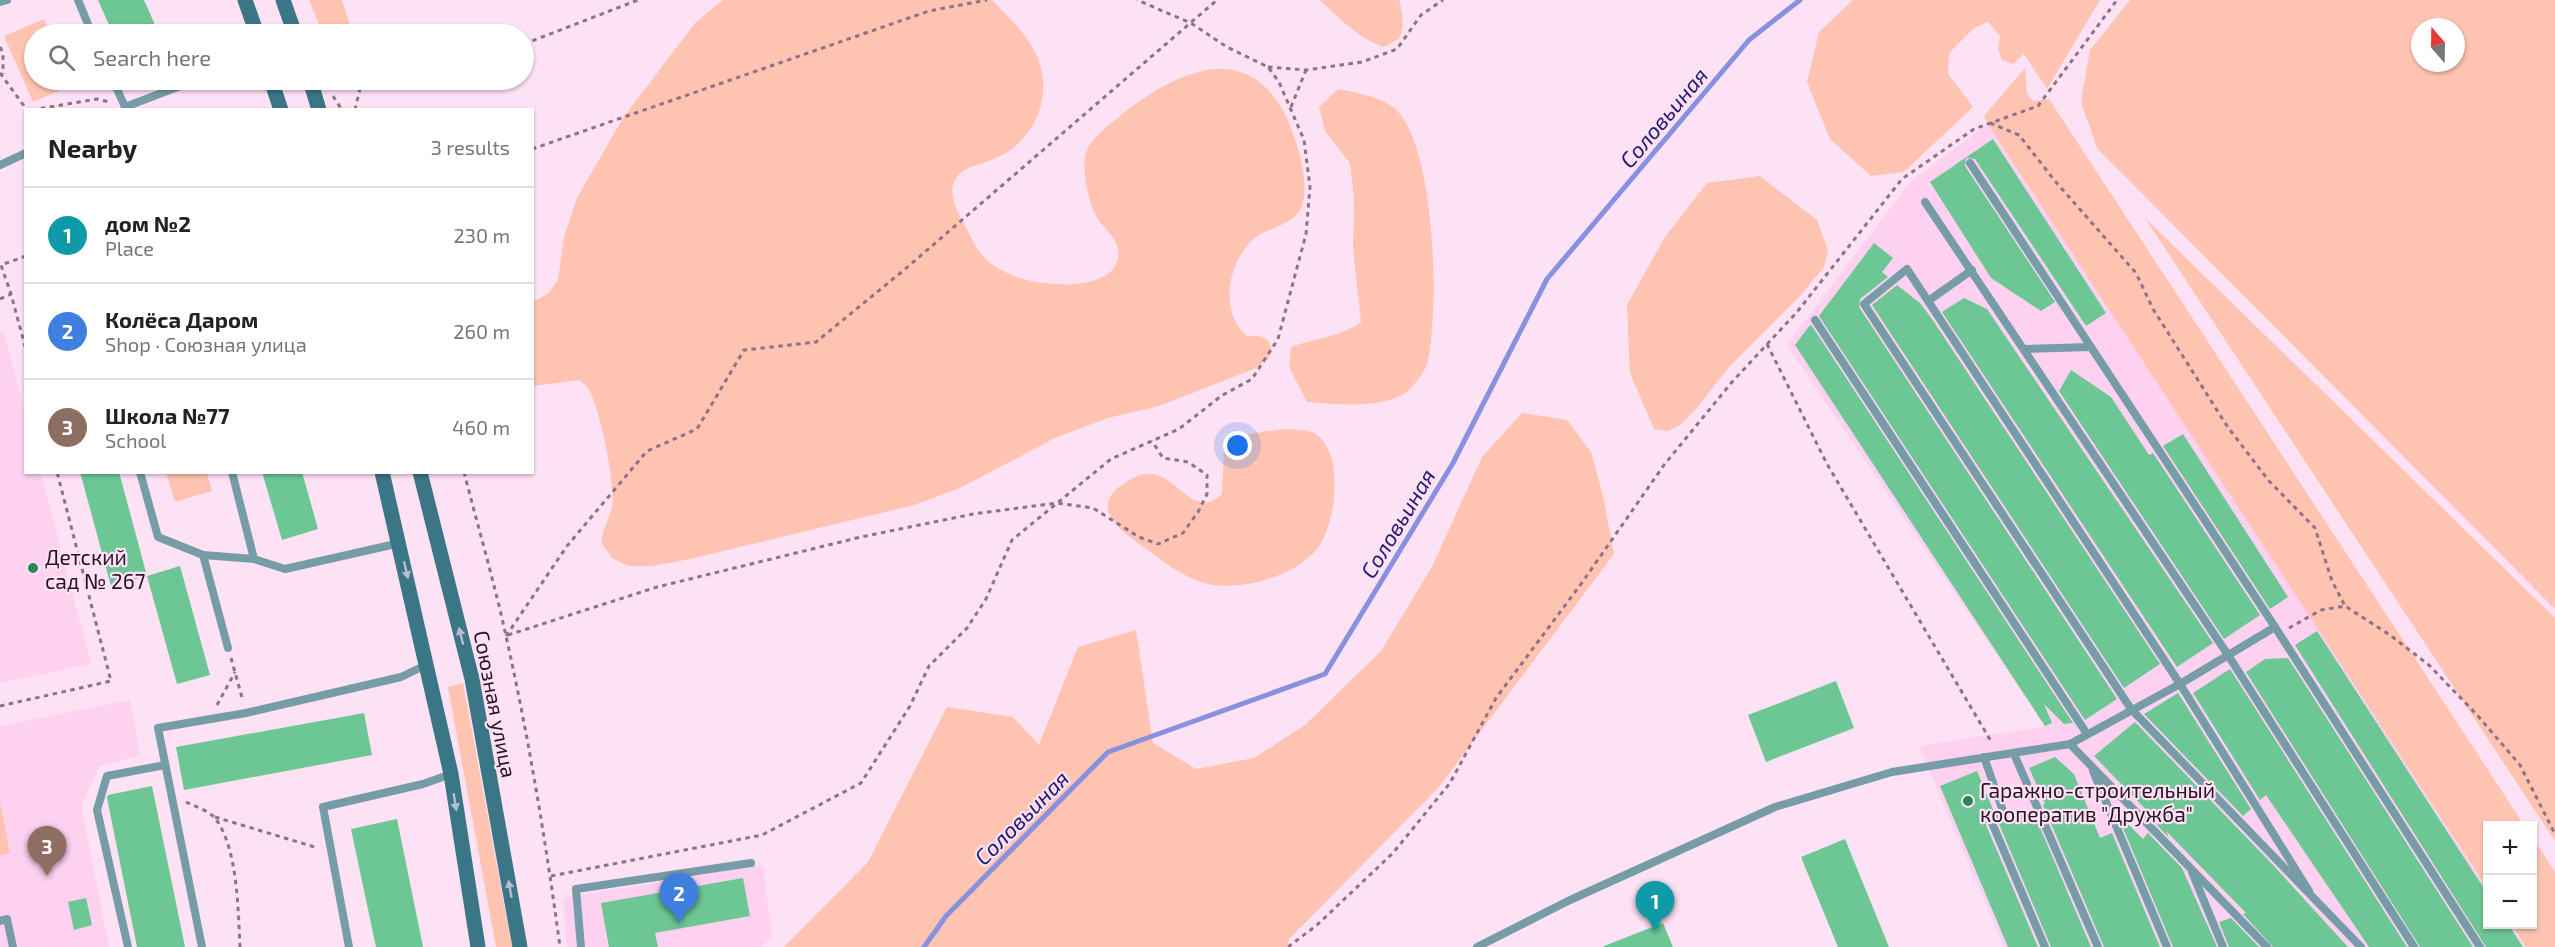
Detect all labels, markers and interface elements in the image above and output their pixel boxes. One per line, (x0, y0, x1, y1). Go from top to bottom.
north arrow (2411, 18, 2465, 72)
search box (24, 24, 534, 90)
icon: search (45, 41, 78, 74)
text: Search here (93, 44, 211, 70)
water label: Соловьиная (1614, 62, 1712, 172)
text: Nearby (48, 132, 137, 163)
text: 3 results (431, 135, 510, 159)
text: дом №2 (105, 210, 191, 236)
text: 1 (63, 223, 72, 247)
text: 230 m (454, 223, 510, 247)
text: Place (105, 236, 154, 260)
text: Колёса Даром (105, 306, 258, 332)
text: 2 (62, 319, 73, 343)
text: 260 m (453, 319, 510, 343)
text: Shop · Союзная улица (105, 332, 307, 356)
text: Школа №77 (105, 402, 230, 428)
text: 3 (62, 415, 73, 439)
text: 460 m (452, 415, 510, 439)
text: School (105, 428, 166, 452)
your location (1223, 431, 1252, 460)
water label: Соловьиная (1354, 464, 1440, 582)
place label: Детский сад № 267 (45, 544, 146, 593)
marker: Детский сад № 267 (26, 561, 40, 575)
one-way arrow (402, 561, 412, 579)
one-way arrow (456, 627, 466, 645)
street label: Союзная улица (468, 628, 523, 780)
water label: Соловьиная (968, 764, 1074, 870)
place label: Гаражно-строительный кооператив "Дружба" (1980, 777, 2215, 827)
one-way arrow (451, 792, 460, 811)
marker: Гаражно-строительный кооператив "Дружба" (1961, 794, 1975, 808)
map controls (2483, 821, 2537, 929)
button: + (2483, 821, 2537, 875)
pin: 3 (28, 826, 66, 876)
pin: 2 (660, 874, 698, 923)
button: − (2483, 875, 2537, 929)
one-way arrow (505, 880, 514, 899)
pin: 1 (1636, 882, 1674, 931)

